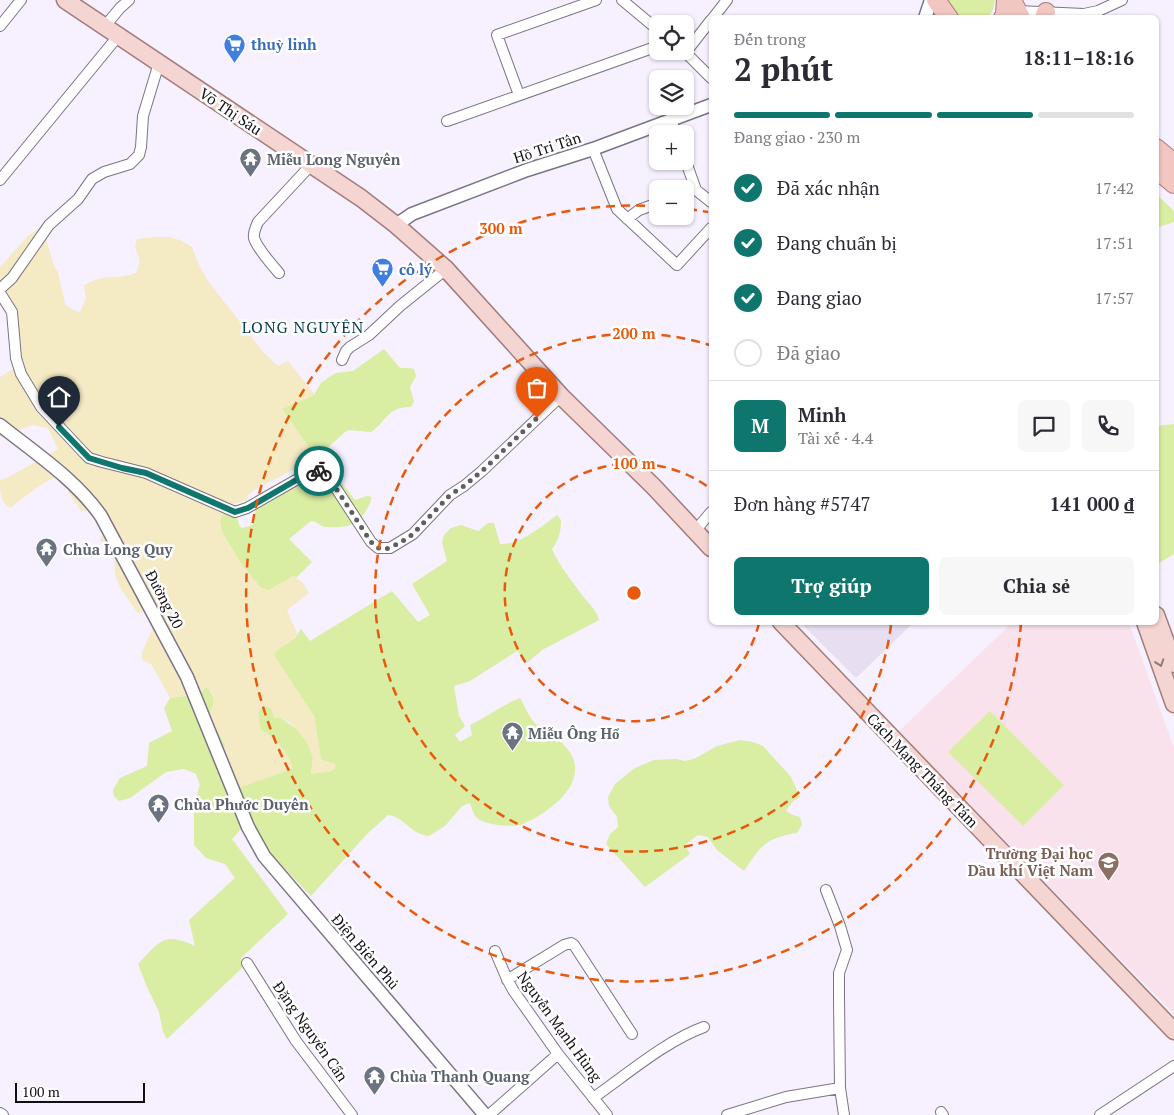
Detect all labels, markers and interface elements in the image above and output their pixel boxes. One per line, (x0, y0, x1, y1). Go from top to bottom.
map controls (649, 15, 694, 225)
button: locate (649, 15, 694, 60)
text: Đến trong (734, 28, 806, 50)
supermarket icon: thuỳ linh (223, 32, 247, 63)
place label: thuỳ linh (251, 34, 317, 54)
text: 18:11–18:16 (1023, 45, 1134, 70)
text: 2 phút (734, 48, 833, 90)
button: layers (649, 70, 694, 115)
street label: Võ Thị Sáu (196, 83, 266, 139)
button: + (649, 125, 694, 170)
text: Đang giao · 230 m (734, 126, 860, 148)
street label: Hồ Tri Tân (511, 127, 583, 167)
temple icon: Miễu Long Nguyên (239, 147, 263, 178)
place label: Miễu Long Nguyên (267, 149, 401, 169)
icon: check (734, 174, 762, 202)
text: Đã xác nhận (777, 175, 880, 200)
text: 17:42 (1095, 177, 1134, 199)
button: − (649, 180, 694, 225)
text: 300 m (479, 218, 523, 238)
icon: check (734, 229, 762, 257)
text: Đang chuẩn bị (777, 230, 897, 255)
text: 17:51 (1095, 232, 1134, 254)
supermarket icon: cô lý (371, 257, 395, 288)
place label: cô lý (399, 259, 433, 279)
icon: check (734, 284, 762, 312)
text: Đang giao (777, 285, 862, 310)
text: 17:57 (1095, 287, 1134, 309)
district label: LONG NGUYÊN (242, 316, 364, 338)
text: 200 m (612, 323, 656, 343)
text: Đã giao (777, 340, 841, 365)
pin (516, 367, 558, 418)
icon: bag (523, 374, 551, 402)
pin (38, 376, 80, 427)
icon: home (45, 383, 73, 411)
button: chat (1018, 400, 1070, 452)
button: phone (1082, 400, 1134, 452)
text: Minh (798, 402, 846, 427)
text: M (751, 413, 769, 438)
text: Tài xế · 4.4 (798, 427, 873, 449)
courier (294, 446, 344, 496)
text: 100 m (612, 453, 656, 473)
icon: bike (305, 457, 333, 485)
text: Đơn hàng #5747 (734, 491, 871, 516)
text: 141 000 ₫ (1050, 491, 1134, 516)
temple icon: Chùa Long Quy (35, 537, 59, 568)
place label: Chùa Long Quy (63, 539, 174, 559)
button: Trợ giúp (734, 557, 929, 615)
button: Chia sẻ (939, 557, 1134, 615)
street label: Đường 20 (141, 566, 189, 632)
centre of rings (625, 584, 643, 602)
one-way arrow (1154, 658, 1164, 667)
street label: Cách Mạng Tháng Tám (863, 708, 983, 832)
temple icon: Miễu Ông Hổ (500, 721, 524, 752)
place label: Miễu Ông Hổ (528, 723, 620, 743)
temple icon: Chùa Phước Duyên (146, 792, 170, 823)
place label: Chùa Phước Duyên (174, 794, 309, 814)
place label: Trường Đại học Dầu khí Việt Nam (968, 843, 1093, 880)
school or university icon: Trường Đại học Dầu khí Việt Nam (1097, 850, 1121, 881)
street label: Điện Biên Phủ (328, 909, 405, 993)
street label: Nguyễn Mạnh Hùng (513, 967, 607, 1086)
street label: Đặng Nguyên Cẩn (269, 977, 353, 1085)
temple icon: Chùa Thanh Quang (362, 1064, 386, 1095)
place label: Chùa Thanh Quang (390, 1066, 530, 1086)
scale bar (15, 1080, 145, 1103)
text: 100 m (22, 1082, 60, 1101)

